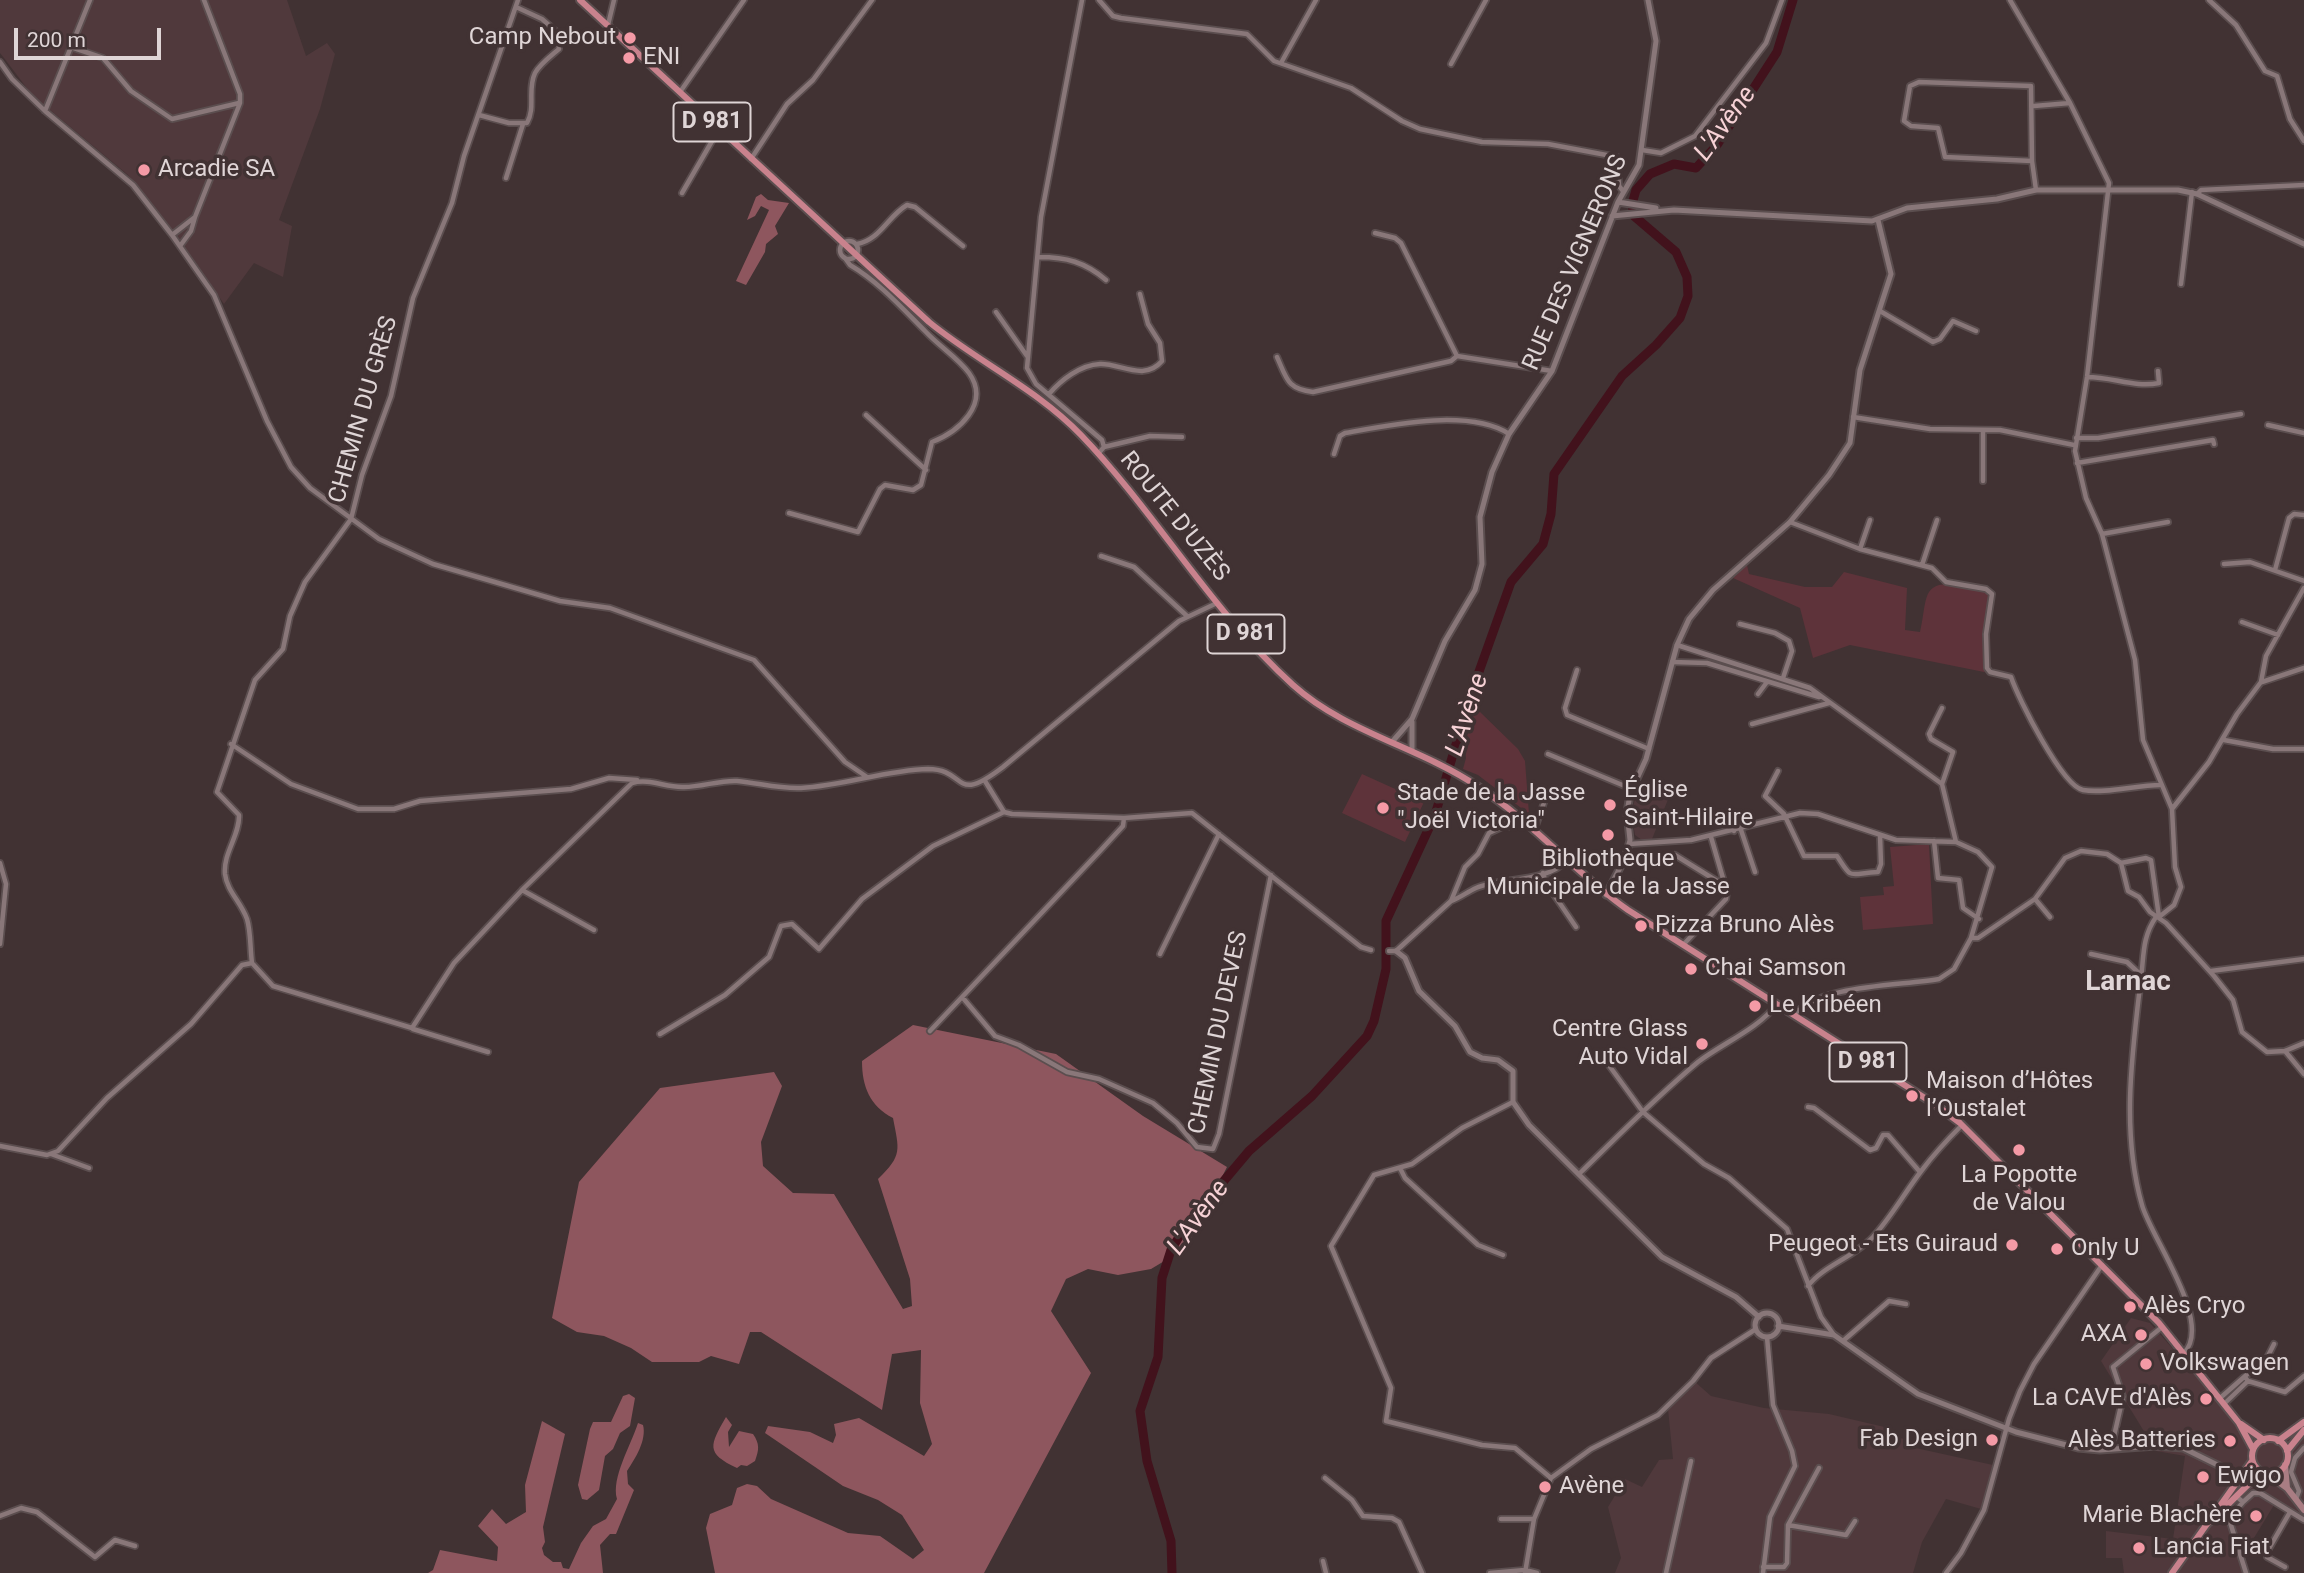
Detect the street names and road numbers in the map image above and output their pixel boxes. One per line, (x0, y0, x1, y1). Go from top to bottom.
road number: D 981 (674, 102, 750, 141)
street label: RUE DES VIGNERONS (1518, 151, 1634, 375)
street label: CHEMIN DU GRÈS (324, 313, 404, 507)
street label: ROUTE D'UZÈS (1113, 446, 1235, 588)
road number: D 981 (1208, 614, 1284, 654)
street label: CHEMIN DU DEVES (1183, 929, 1255, 1137)
road number: D 981 (1829, 1042, 1906, 1082)

